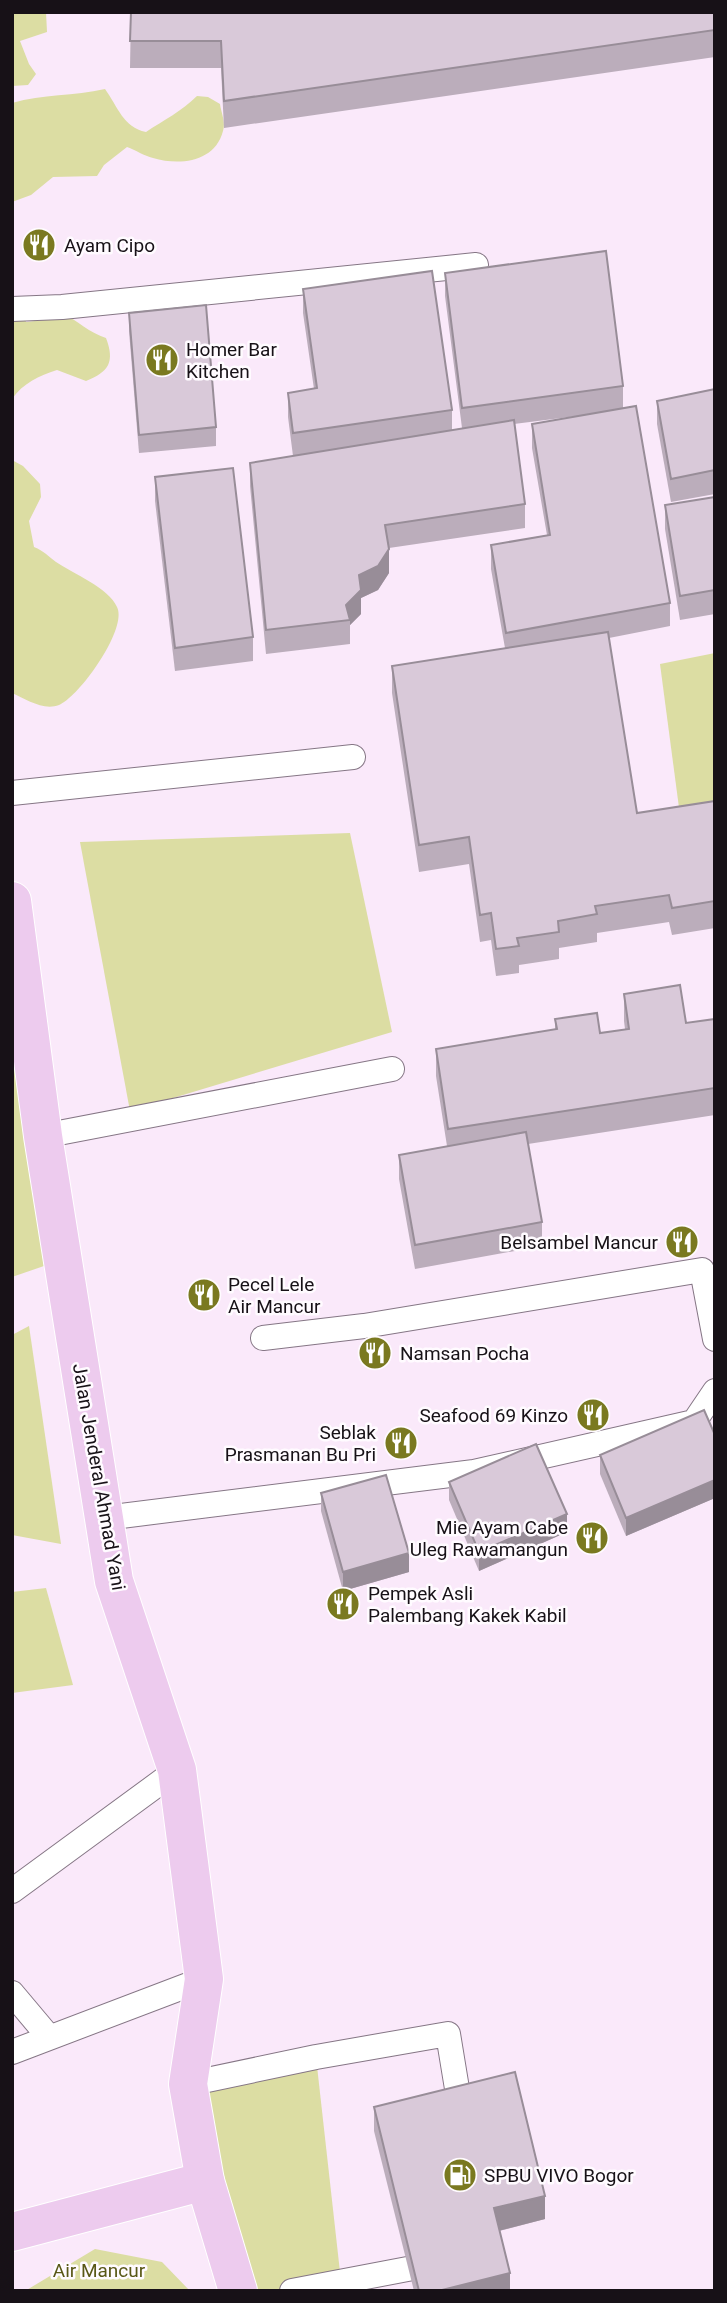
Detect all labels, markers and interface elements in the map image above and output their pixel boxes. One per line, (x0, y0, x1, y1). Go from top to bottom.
restaurant icon: Ayam Cipo (20, 226, 58, 264)
place label: Ayam Cipo (64, 234, 155, 257)
place label: Homer Bar Kitchen (186, 338, 277, 383)
restaurant icon: Homer Bar Kitchen (143, 341, 181, 379)
restaurant icon: Belsambel Mancur (663, 1223, 701, 1261)
place label: Belsambel Mancur (500, 1231, 659, 1254)
place label: Pecel Lele Air Mancur (228, 1273, 321, 1318)
restaurant icon: Pecel Lele Air Mancur (185, 1276, 223, 1314)
restaurant icon: Namsan Pocha (356, 1334, 394, 1372)
place label: Namsan Pocha (400, 1342, 529, 1365)
street label: Jalan Jenderal Ahmad Yani (68, 1362, 130, 1592)
restaurant icon: Seafood 69 Kinzo (574, 1396, 612, 1434)
place label: Seafood 69 Kinzo (419, 1404, 568, 1427)
place label: Seblak Prasmanan Bu Pri (225, 1421, 376, 1466)
restaurant icon: Seblak Prasmanan Bu Pri (382, 1424, 420, 1462)
place label: Mie Ayam Cabe Uleg Rawamangun (410, 1516, 568, 1561)
restaurant icon: Mie Ayam Cabe Uleg Rawamangun (573, 1519, 611, 1557)
place label: Pempek Asli Palembang Kakek Kabil (368, 1582, 567, 1627)
restaurant icon: Pempek Asli Palembang Kakek Kabil (324, 1585, 362, 1623)
fuel station icon: SPBU VIVO Bogor (441, 2156, 479, 2194)
place label: SPBU VIVO Bogor (484, 2164, 634, 2187)
park label: Air Mancur (53, 2259, 146, 2282)

